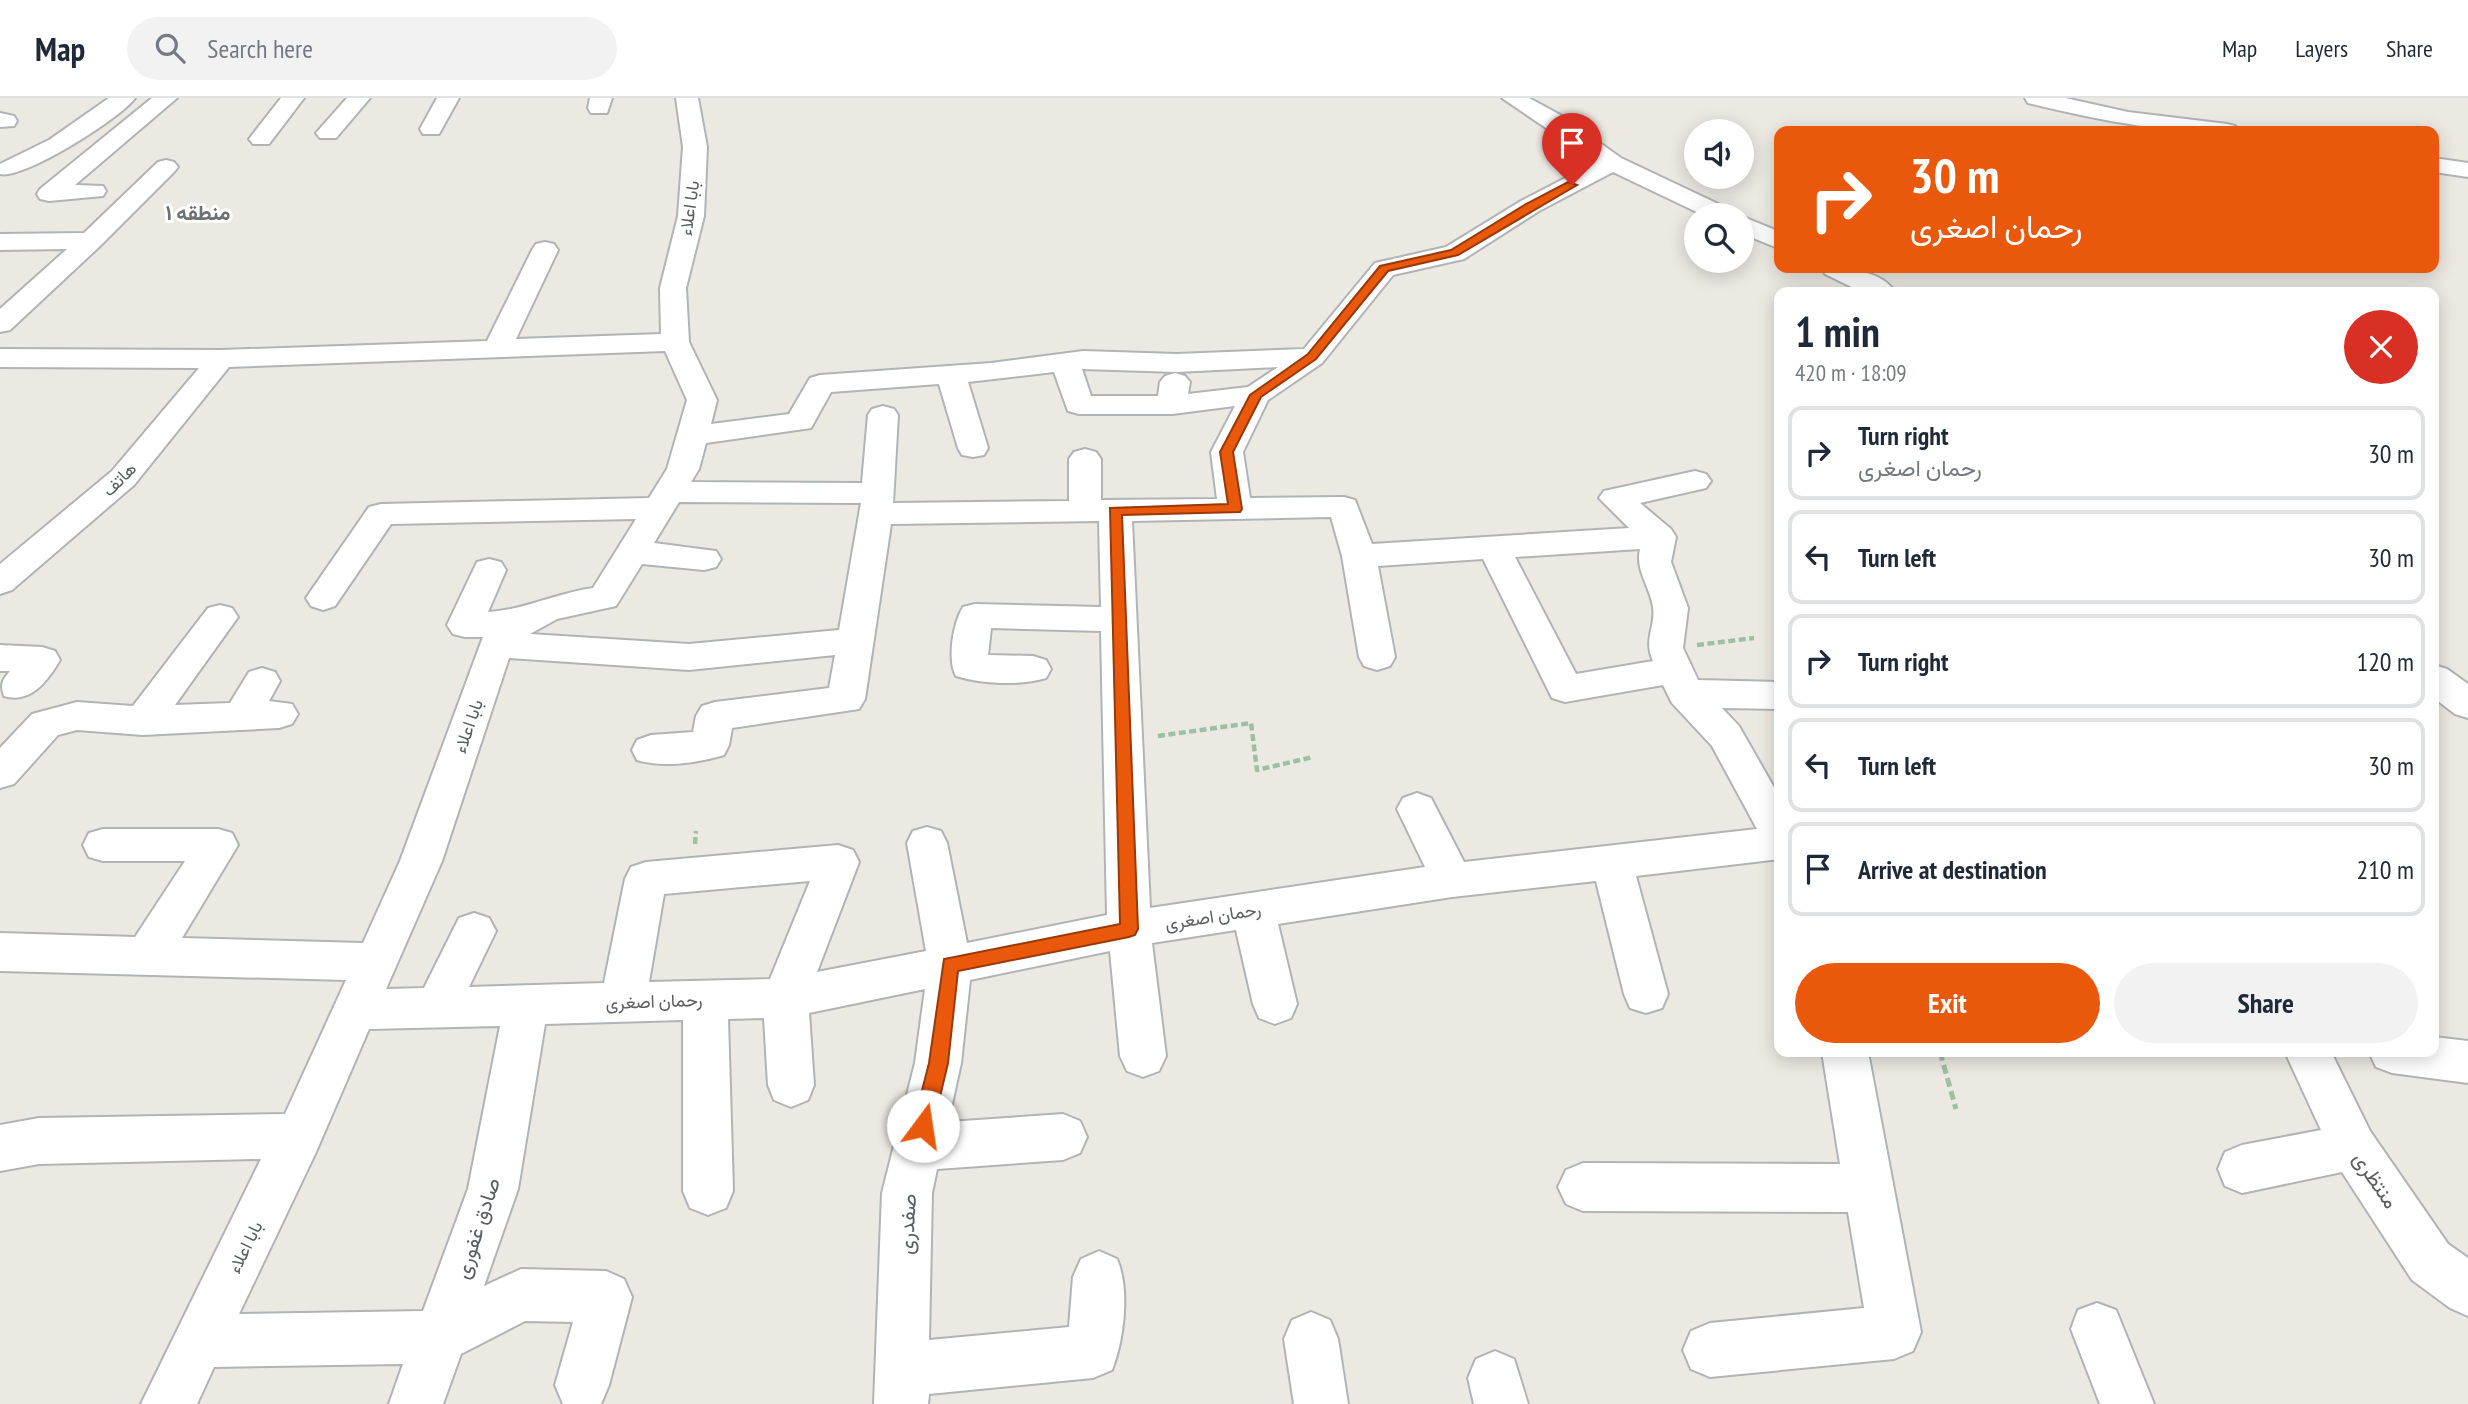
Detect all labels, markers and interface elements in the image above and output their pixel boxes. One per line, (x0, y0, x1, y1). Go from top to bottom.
search box (127, 17, 617, 80)
text: Map (35, 27, 85, 70)
icon: search (151, 29, 189, 67)
text: Search here (207, 32, 313, 65)
text: Map (2222, 33, 2257, 64)
text: Layers (2295, 33, 2348, 64)
text: Share (2386, 33, 2433, 64)
pin (1542, 113, 1602, 185)
map controls (1684, 119, 1754, 273)
button: sound (1684, 119, 1754, 189)
icon: arrive (1553, 124, 1591, 162)
text: 30 m (1910, 143, 1999, 207)
icon: right (1795, 154, 1886, 245)
street label: بابا اعلاء (674, 179, 704, 237)
district label: منطقه ۱ (165, 199, 231, 226)
button: search (1684, 203, 1754, 273)
text: رحمان اصغری (1910, 205, 2083, 247)
text: 1 min (1795, 304, 1880, 359)
button: close (2344, 310, 2418, 384)
text: 420 m · 18:09 (1795, 358, 1907, 387)
text: Turn right (1858, 419, 1949, 452)
icon: right (1799, 434, 1837, 472)
text: 30 m (2368, 437, 2414, 470)
text: رحمان اصغری (1858, 453, 1982, 482)
street label: هاتف (97, 457, 141, 501)
icon: left (1799, 538, 1837, 576)
text: Turn left (1858, 541, 1936, 574)
text: 30 m (2368, 541, 2414, 574)
icon: right (1799, 642, 1837, 680)
text: Turn right (1858, 645, 1949, 678)
text: 120 m (2356, 645, 2414, 678)
street label: بابا اعلاء (448, 696, 488, 756)
icon: left (1799, 746, 1837, 784)
text: Turn left (1858, 749, 1936, 782)
text: 30 m (2368, 749, 2414, 782)
icon: arrive (1799, 850, 1837, 888)
text: Arrive at destination (1858, 853, 2047, 886)
text: 210 m (2356, 853, 2414, 886)
street label: رحمان اصغری (1163, 897, 1263, 935)
button: Exit (1795, 963, 2100, 1043)
button: Share (2114, 963, 2418, 1043)
street label: رحمان اصغری (605, 988, 703, 1014)
position arrow (886, 1089, 960, 1163)
street label: منتظری (2347, 1146, 2405, 1214)
street label: صادق غفوری (448, 1174, 506, 1282)
street label: صفدری (892, 1193, 922, 1255)
street label: بابا اعلاء (222, 1217, 268, 1277)

